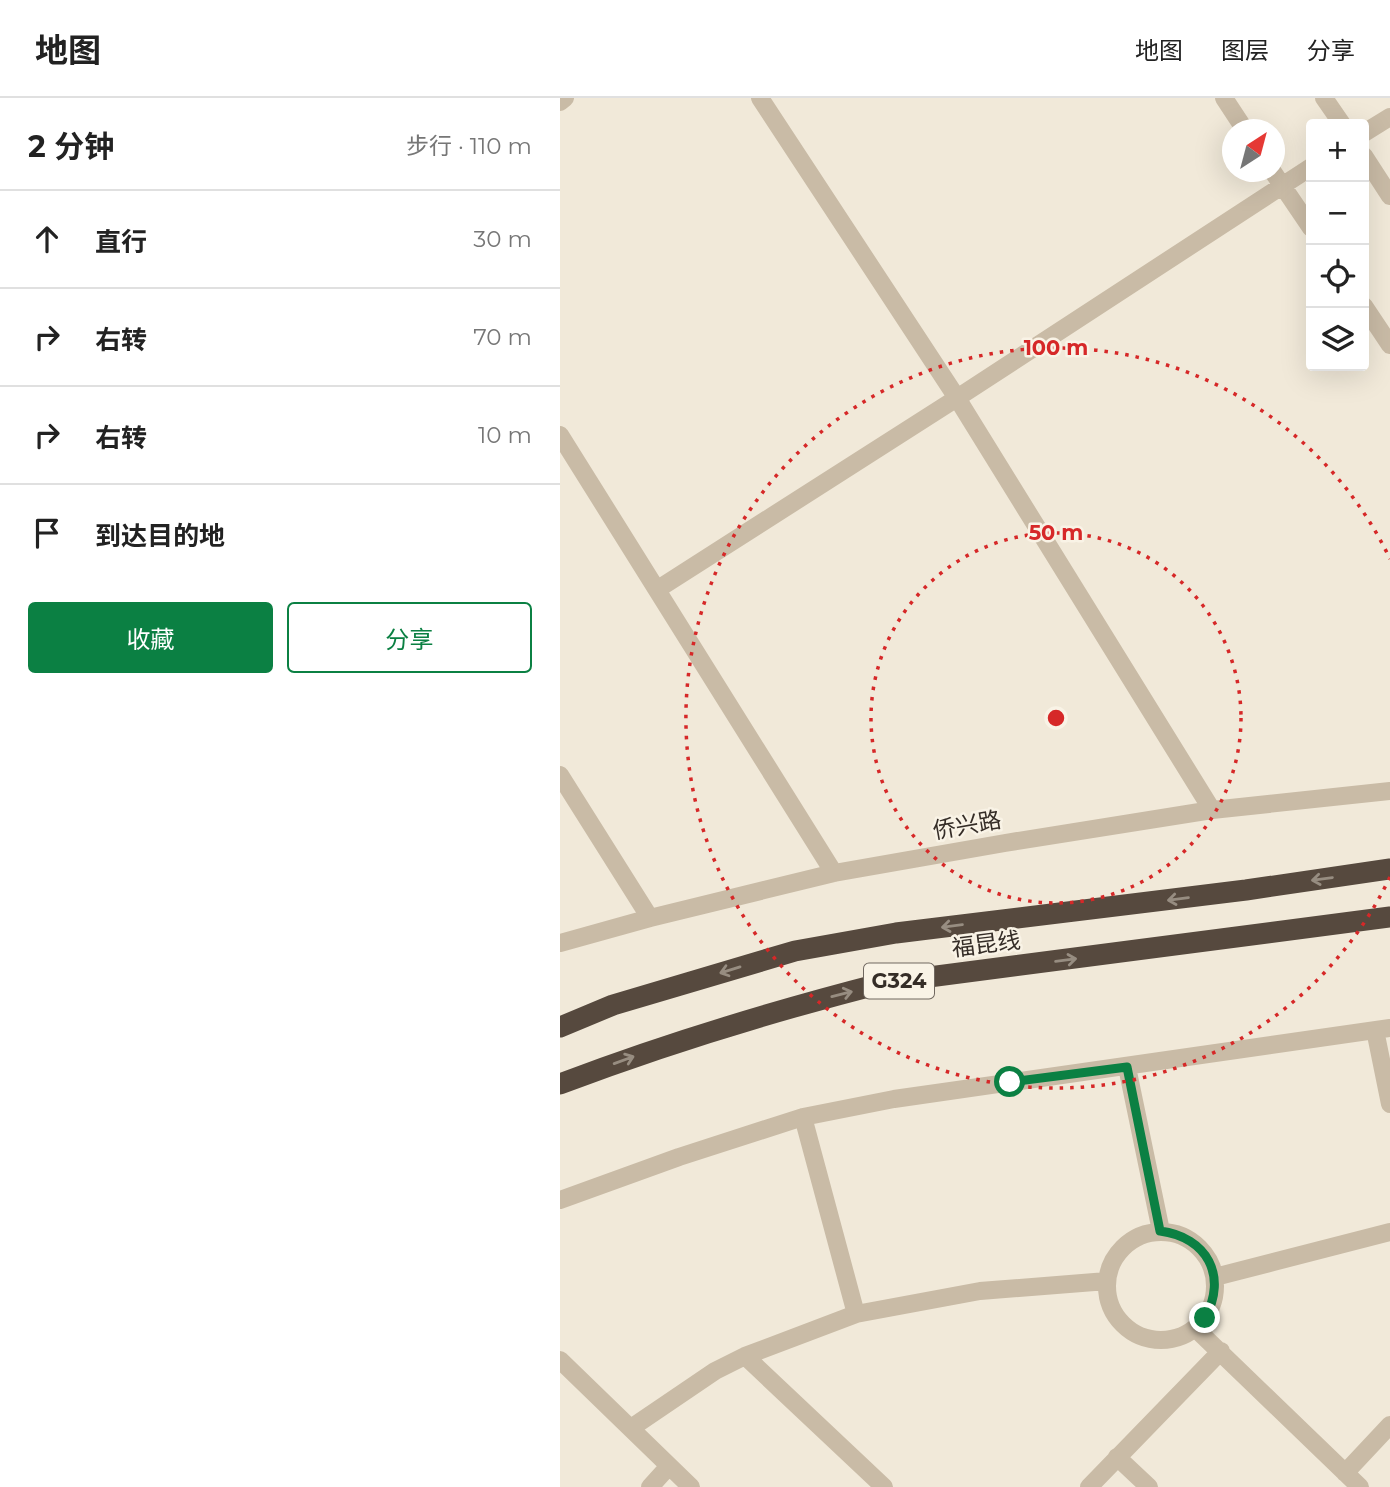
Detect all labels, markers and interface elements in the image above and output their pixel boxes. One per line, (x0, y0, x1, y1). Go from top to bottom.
text: 地图 (35, 30, 101, 70)
text: 地图 (1135, 36, 1183, 65)
text: 图层 (1221, 36, 1269, 65)
text: 分享 (1307, 36, 1355, 65)
north arrow (1222, 119, 1285, 182)
map controls (1306, 119, 1369, 371)
button: + (1306, 119, 1369, 182)
text: 2 分钟 (28, 128, 114, 165)
text: 步行 · 110 m (406, 132, 532, 160)
button: − (1306, 182, 1369, 245)
icon: ahead (28, 220, 66, 258)
text: 30 m (473, 225, 532, 253)
text: 直行 (95, 226, 147, 258)
button: locate (1306, 245, 1369, 308)
button: layers (1306, 308, 1369, 371)
icon: right (28, 318, 66, 356)
text: 70 m (473, 323, 532, 351)
text: 右转 (95, 324, 147, 356)
text: 100 m (1024, 335, 1088, 360)
icon: right (28, 416, 66, 454)
text: 10 m (478, 421, 532, 449)
text: 右转 (95, 422, 147, 454)
icon: arrive (28, 514, 66, 552)
text: 到达目的地 (95, 520, 225, 552)
text: 50 m (1029, 520, 1083, 545)
button: 收藏 (28, 602, 273, 673)
button: 分享 (287, 602, 532, 673)
centre of rings (1044, 706, 1068, 730)
street label: 侨兴路 (931, 805, 1003, 845)
one-way arrow (1312, 873, 1334, 886)
one-way arrow (1167, 892, 1190, 905)
one-way arrow (942, 920, 964, 933)
street label: 福昆线 (950, 926, 1022, 962)
one-way arrow (1054, 954, 1077, 967)
road number: G324 (864, 964, 934, 998)
one-way arrow (719, 965, 741, 978)
one-way arrow (830, 987, 852, 1000)
one-way arrow (612, 1053, 634, 1065)
route start (994, 1066, 1025, 1097)
route end (1189, 1302, 1220, 1333)

